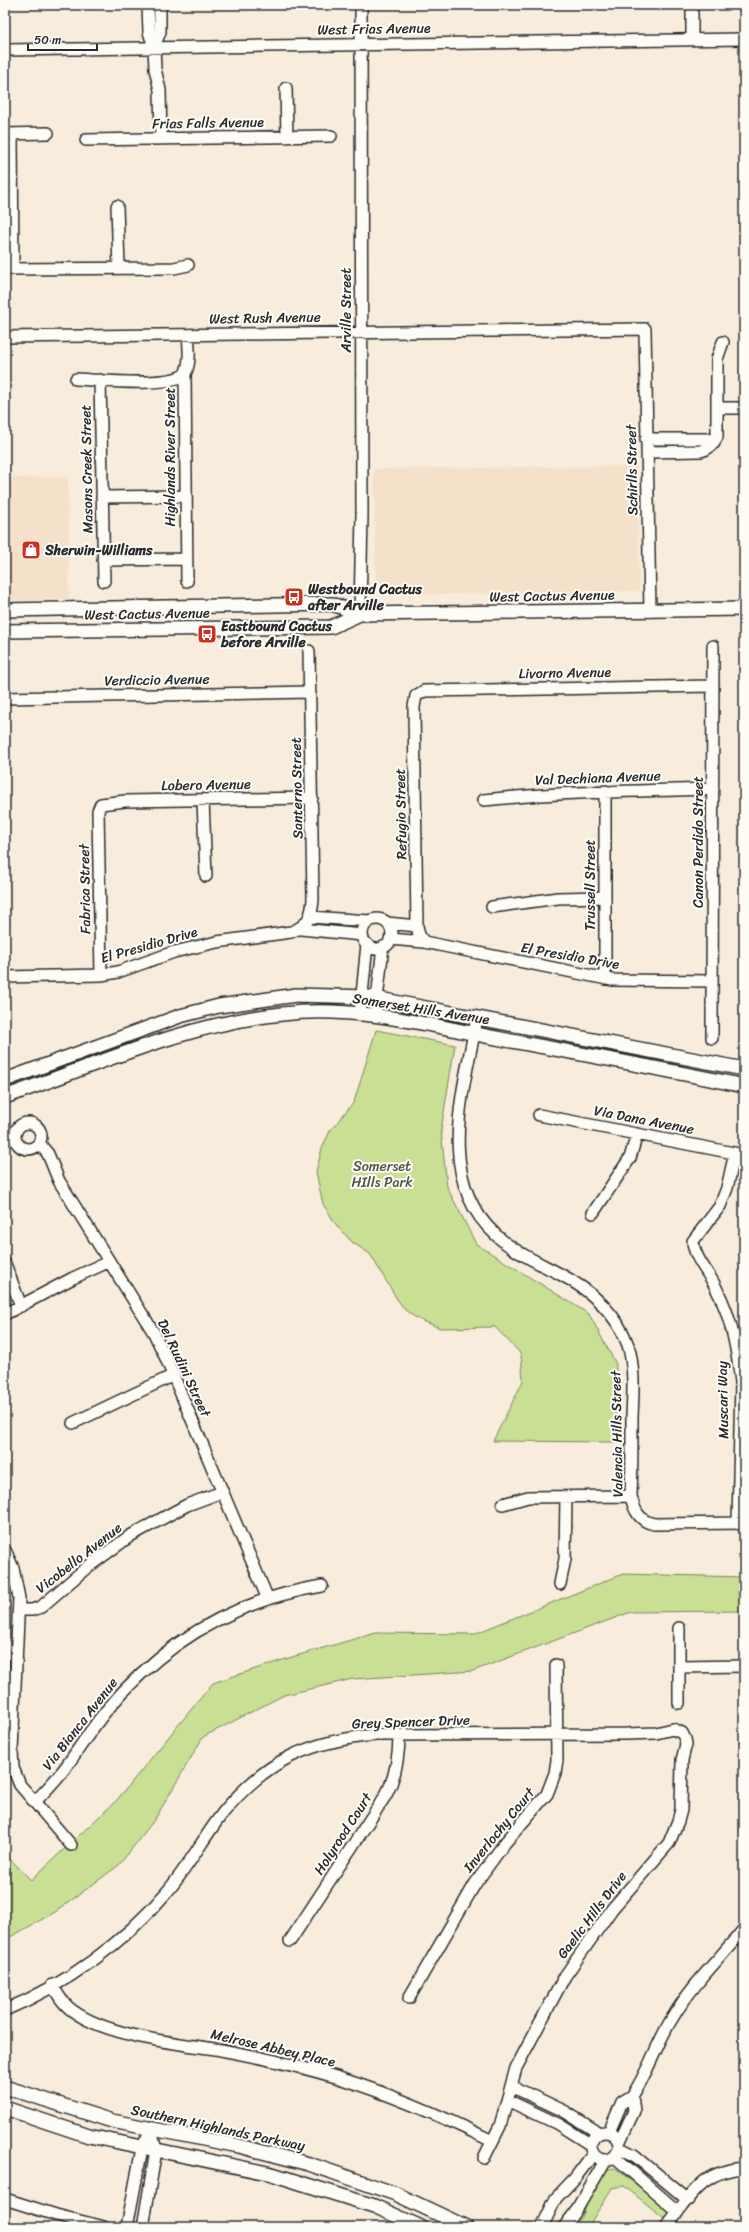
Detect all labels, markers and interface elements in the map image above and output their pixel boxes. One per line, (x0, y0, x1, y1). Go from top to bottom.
street label: West Frias Avenue (317, 16, 431, 42)
scale bar (28, 26, 97, 52)
text: 50 m (34, 29, 61, 51)
street label: Frias Falls Avenue (152, 110, 264, 136)
street label: Arville Street (334, 268, 359, 353)
street label: West Rush Avenue (209, 305, 321, 331)
street label: Highlands River Street (158, 387, 183, 527)
street label: Masons Creek Street (73, 404, 101, 534)
street label: Schirlls Street (619, 423, 645, 516)
place label: Sherwin-Williams (44, 538, 153, 563)
shop icon: Sherwin-Williams (20, 539, 42, 561)
place label: Westbound Cactus after Arville (307, 577, 423, 618)
street label: West Cactus Avenue (489, 582, 615, 610)
bus stop icon: Westbound Cactus after Arville (283, 586, 305, 608)
street label: West Cactus Avenue (84, 600, 210, 628)
place label: Eastbound Cactus before Arville (220, 614, 332, 655)
bus stop icon: Eastbound Cactus before Arville (196, 623, 218, 645)
street label: Livorno Avenue (519, 660, 612, 686)
street label: Verdiccio Avenue (104, 667, 210, 693)
street label: Santerno Street (284, 737, 310, 839)
street label: Val Dechiana Avenue (535, 763, 661, 793)
street label: Refugio Street (388, 768, 414, 860)
street label: Lobero Avenue (161, 772, 251, 798)
street label: Canon Perdido Street (686, 776, 711, 908)
street label: Trussell Street (578, 839, 603, 931)
street label: Fabrica Street (72, 842, 98, 934)
street label: El Presidio Drive (98, 919, 201, 971)
street label: El Presidio Drive (519, 935, 621, 977)
street label: Somerset Hills Avenue (351, 986, 492, 1032)
street label: Via Dana Avenue (592, 1098, 696, 1142)
park label: Somerset HIlls Park (351, 1154, 413, 1195)
street label: Del Rudini Street (150, 1315, 218, 1422)
street label: Muscari Way (710, 1360, 736, 1439)
street label: Valencia Hills Street (603, 1369, 631, 1497)
street label: Vicobello Avenue (30, 1516, 128, 1600)
street label: Via Bianca Avenue (35, 1672, 125, 1776)
street label: Grey Spencer Drive (351, 1707, 471, 1737)
street label: Inverlochy Court (456, 1781, 542, 1879)
street label: Holyrood Court (307, 1787, 380, 1880)
street label: Gaelic Hills Drive (550, 1866, 634, 1964)
street label: Melrose Abbey Place (208, 2022, 338, 2075)
street label: Southern Highlands Parkway (129, 2097, 308, 2159)

